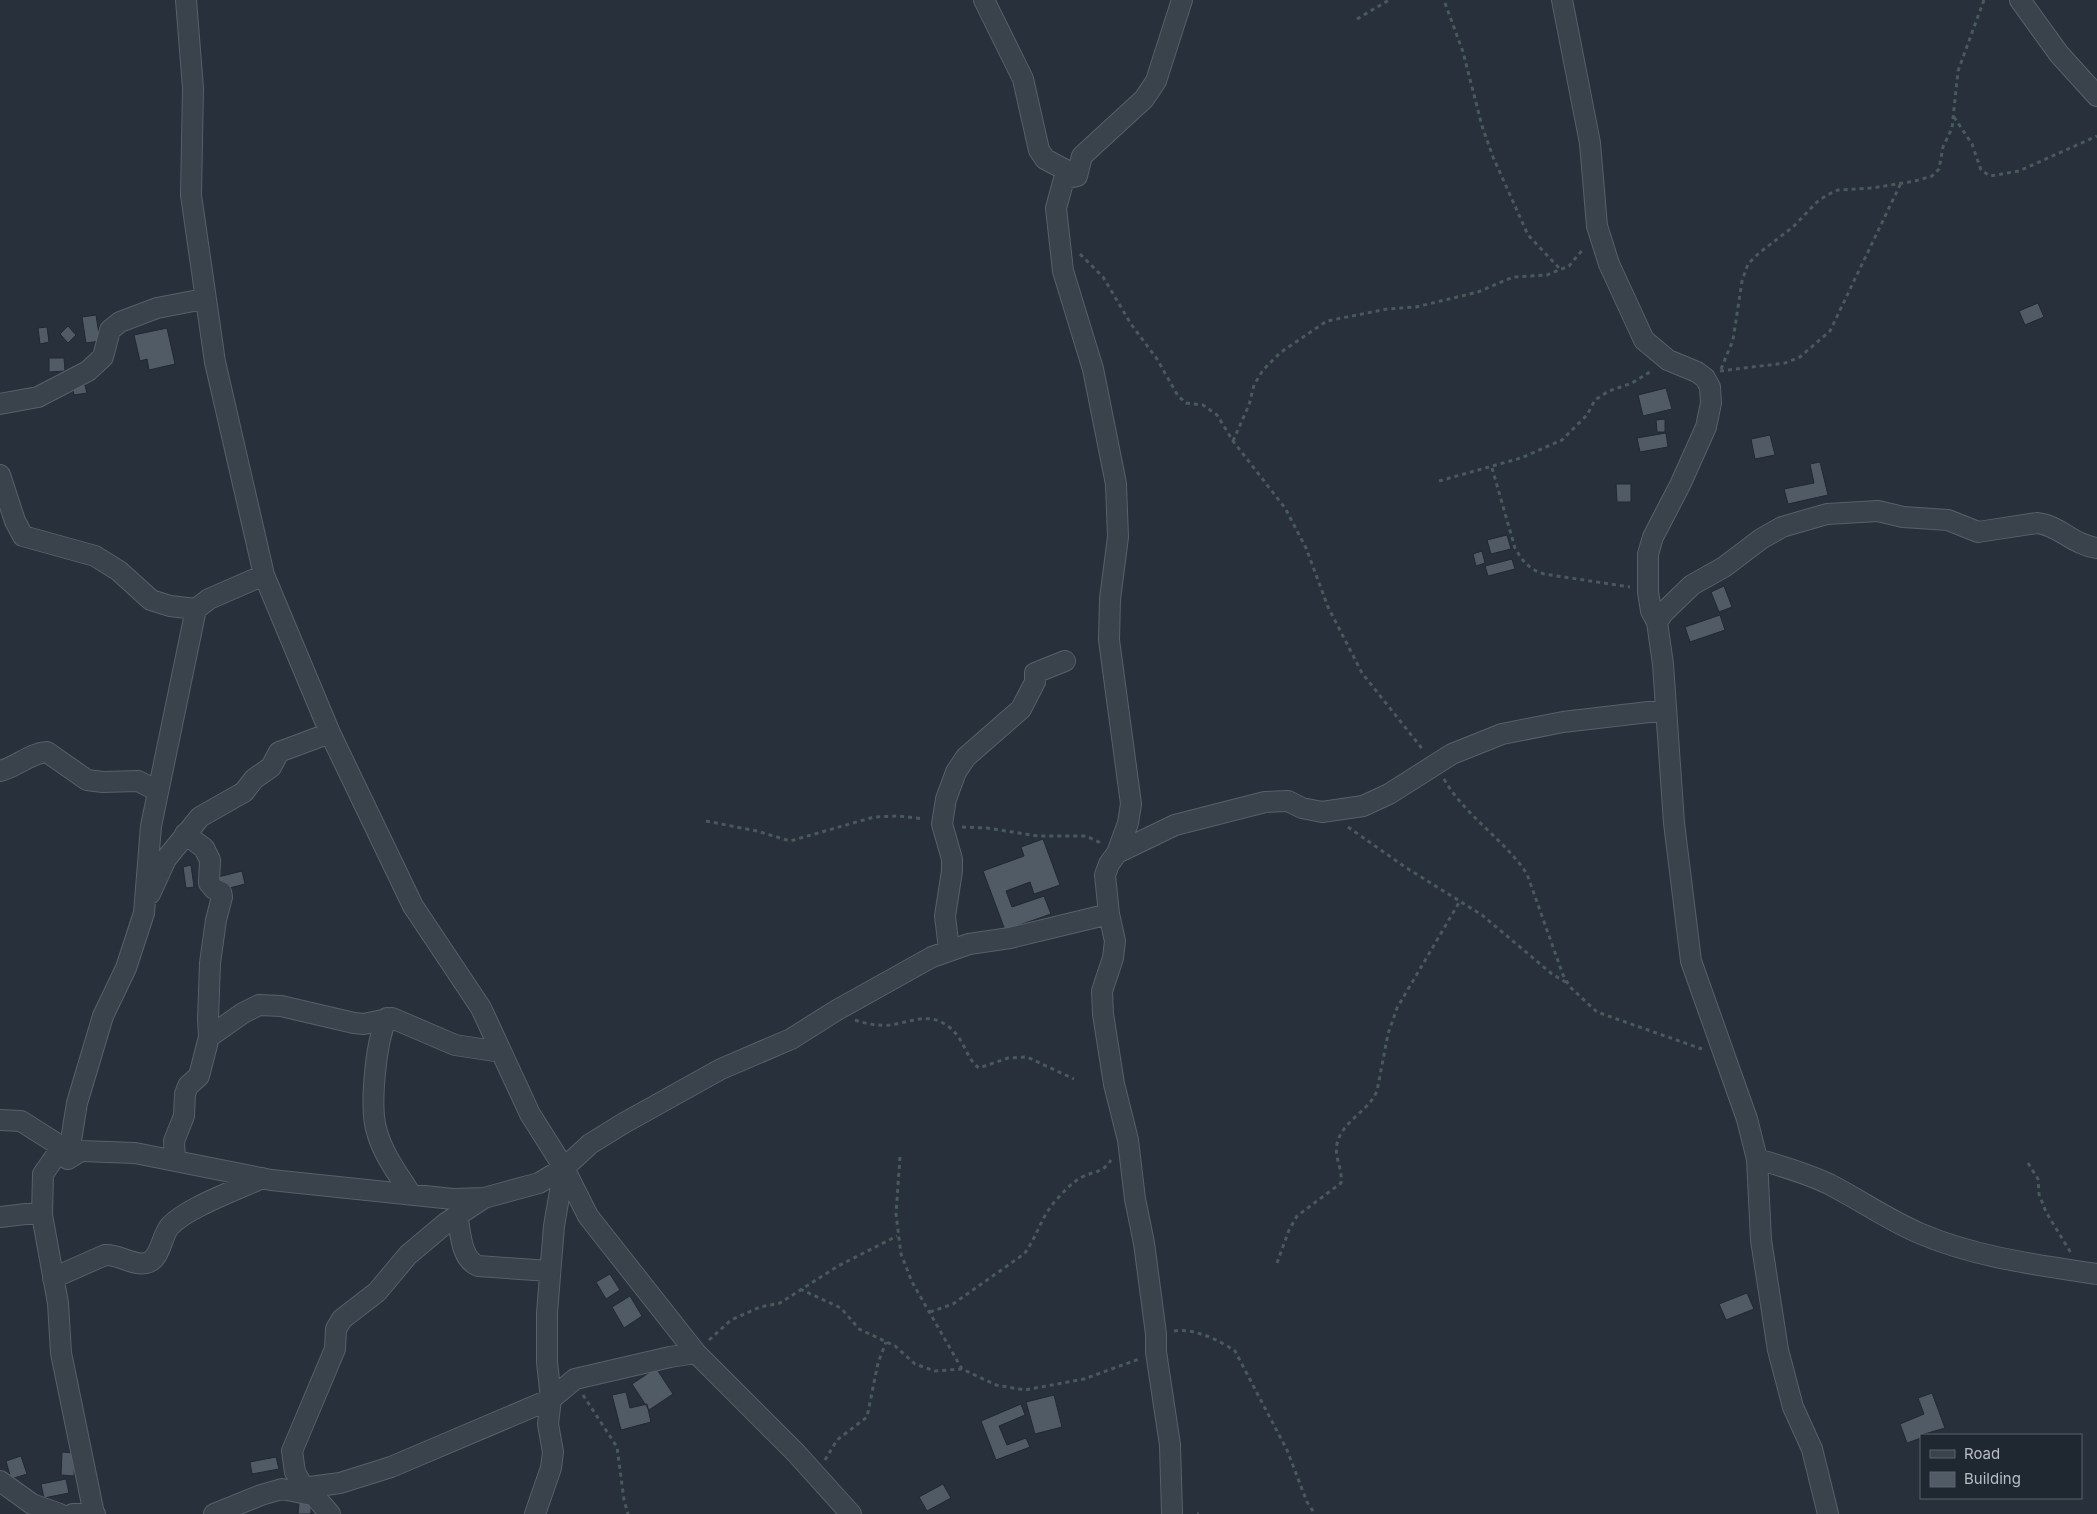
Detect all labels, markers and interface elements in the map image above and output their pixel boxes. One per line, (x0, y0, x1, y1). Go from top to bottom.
legend (1920, 1434, 2082, 1499)
text: Road (1964, 1444, 2000, 1463)
text: Building (1964, 1469, 2021, 1488)

